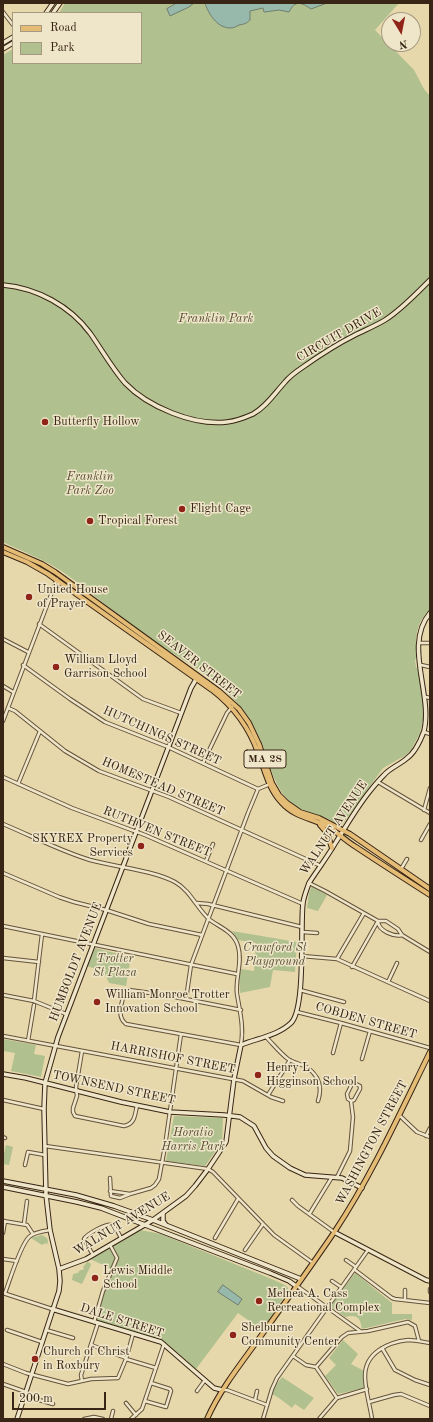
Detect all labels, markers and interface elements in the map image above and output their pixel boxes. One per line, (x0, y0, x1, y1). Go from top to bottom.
legend (12, 12, 142, 64)
north arrow (381, 12, 421, 52)
text: Road (50, 22, 77, 34)
text: N (398, 37, 408, 49)
text: Park (50, 42, 75, 54)
street label: CIRCUIT DRIVE (294, 305, 384, 365)
park label: Franklin Park (179, 312, 253, 326)
place label: Butterfly Hollow (53, 415, 140, 429)
marker: Butterfly Hollow (40, 417, 50, 427)
park label: Franklin Park Zoo (66, 470, 114, 498)
place label: Flight Cage (190, 502, 251, 516)
marker: Flight Cage (177, 504, 187, 514)
place label: Tropical Forest (98, 514, 178, 528)
marker: Tropical Forest (85, 516, 95, 526)
place label: United House of Prayer (37, 583, 108, 611)
marker: United House of Prayer (24, 592, 34, 602)
street label: SEAVER STREET (154, 628, 244, 702)
place label: William Lloyd Garrison School (64, 653, 147, 681)
marker: William Lloyd Garrison School (51, 662, 61, 672)
street label: HUTCHINGS STREET (101, 703, 223, 769)
road number: MA 28 (244, 750, 286, 768)
street label: HOMESTEAD STREET (99, 755, 227, 819)
street label: WALNUT AVENUE (297, 778, 371, 878)
street label: RUTHVEN STREET (101, 804, 213, 860)
place label: SKYREX Property Services (32, 832, 133, 860)
marker: SKYREX Property Services (136, 841, 146, 851)
street label: HUMBOLDT AVENUE (47, 900, 105, 1024)
park label: Crawford St Playground (243, 941, 307, 969)
park label: Trotter St Plaza (93, 952, 137, 980)
place label: William Monroe Trotter Innovation School (105, 988, 230, 1016)
marker: William Monroe Trotter Innovation School (92, 997, 102, 1007)
street label: COBDEN STREET (314, 1000, 418, 1042)
street label: HARRISHOF STREET (109, 1039, 237, 1077)
place label: Henry L Higginson School (266, 1061, 357, 1089)
street label: TOWNSEND STREET (51, 1068, 177, 1108)
marker: Henry L Higginson School (253, 1070, 263, 1080)
street label: WASHINGTON STREET (333, 1078, 411, 1208)
park label: Horatio Harris Park (161, 1126, 225, 1154)
street label: WALNUT AVENUE (71, 1189, 173, 1259)
place label: Lewis Middle School (103, 1264, 172, 1292)
marker: Lewis Middle School (90, 1273, 100, 1283)
place label: Melnea A. Cass Recreational Complex (267, 1287, 380, 1315)
marker: Melnea A. Cass Recreational Complex (254, 1296, 264, 1306)
street label: DALE STREET (78, 1301, 166, 1341)
place label: Shelburne Community Center (241, 1321, 339, 1349)
marker: Shelburne Community Center (228, 1330, 238, 1340)
place label: Church of Christ in Roxbury (43, 1345, 129, 1373)
marker: Church of Christ in Roxbury (30, 1354, 40, 1364)
scale bar (14, 1384, 108, 1410)
text: 200 m (19, 1393, 53, 1405)

